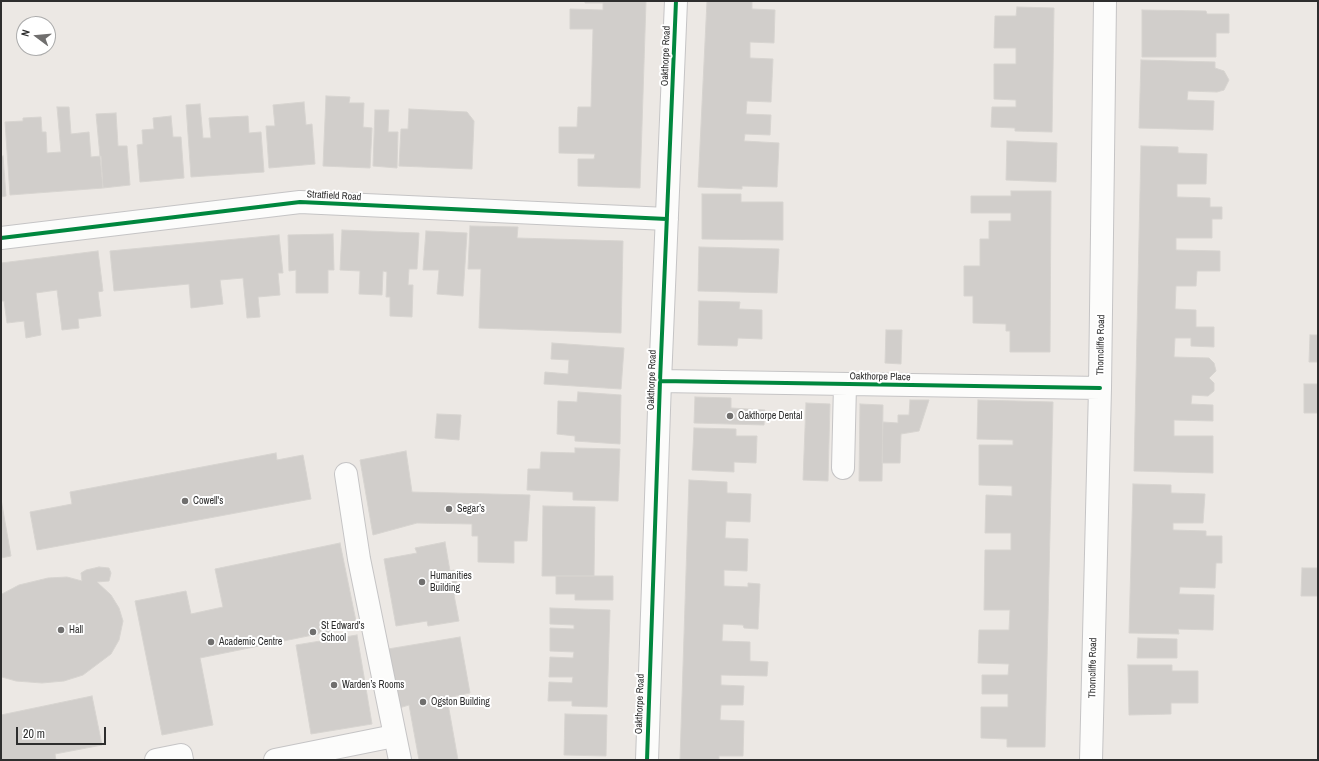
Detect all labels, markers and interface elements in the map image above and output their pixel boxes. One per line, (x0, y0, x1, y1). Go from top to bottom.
north arrow (16, 16, 56, 56)
street label: Oakthorpe Road (659, 26, 673, 86)
text: N (18, 28, 33, 38)
street label: Stratfield Road (306, 189, 362, 203)
street label: Thorncliffe Road (1094, 315, 1108, 375)
street label: Oakthorpe Road (645, 350, 659, 410)
street label: Oakthorpe Place (849, 370, 911, 384)
place label: Oakthorpe Dental (738, 410, 802, 422)
marker: Oakthorpe Dental (725, 411, 735, 421)
place label: Cowell's (193, 495, 223, 507)
marker: Cowell's (180, 496, 190, 506)
place label: Segar’s (457, 503, 485, 515)
marker: Segar’s (444, 504, 454, 514)
place label: Humanities Building (430, 570, 472, 594)
marker: Humanities Building (417, 577, 427, 587)
place label: St Edward's School (321, 620, 364, 644)
place label: Hall (69, 624, 83, 636)
marker: Hall (56, 625, 66, 635)
marker: St Edward's School (308, 627, 318, 637)
place label: Academic Centre (219, 636, 282, 648)
marker: Academic Centre (206, 637, 216, 647)
street label: Thorncliffe Road (1086, 638, 1100, 698)
street label: Oakthorpe Road (633, 674, 647, 734)
place label: Warden’s Rooms (342, 679, 404, 691)
marker: Warden’s Rooms (329, 680, 339, 690)
place label: Ogston Building (431, 696, 490, 708)
marker: Ogston Building (418, 697, 428, 707)
scale bar (18, 719, 108, 745)
text: 20 m (23, 726, 45, 742)

